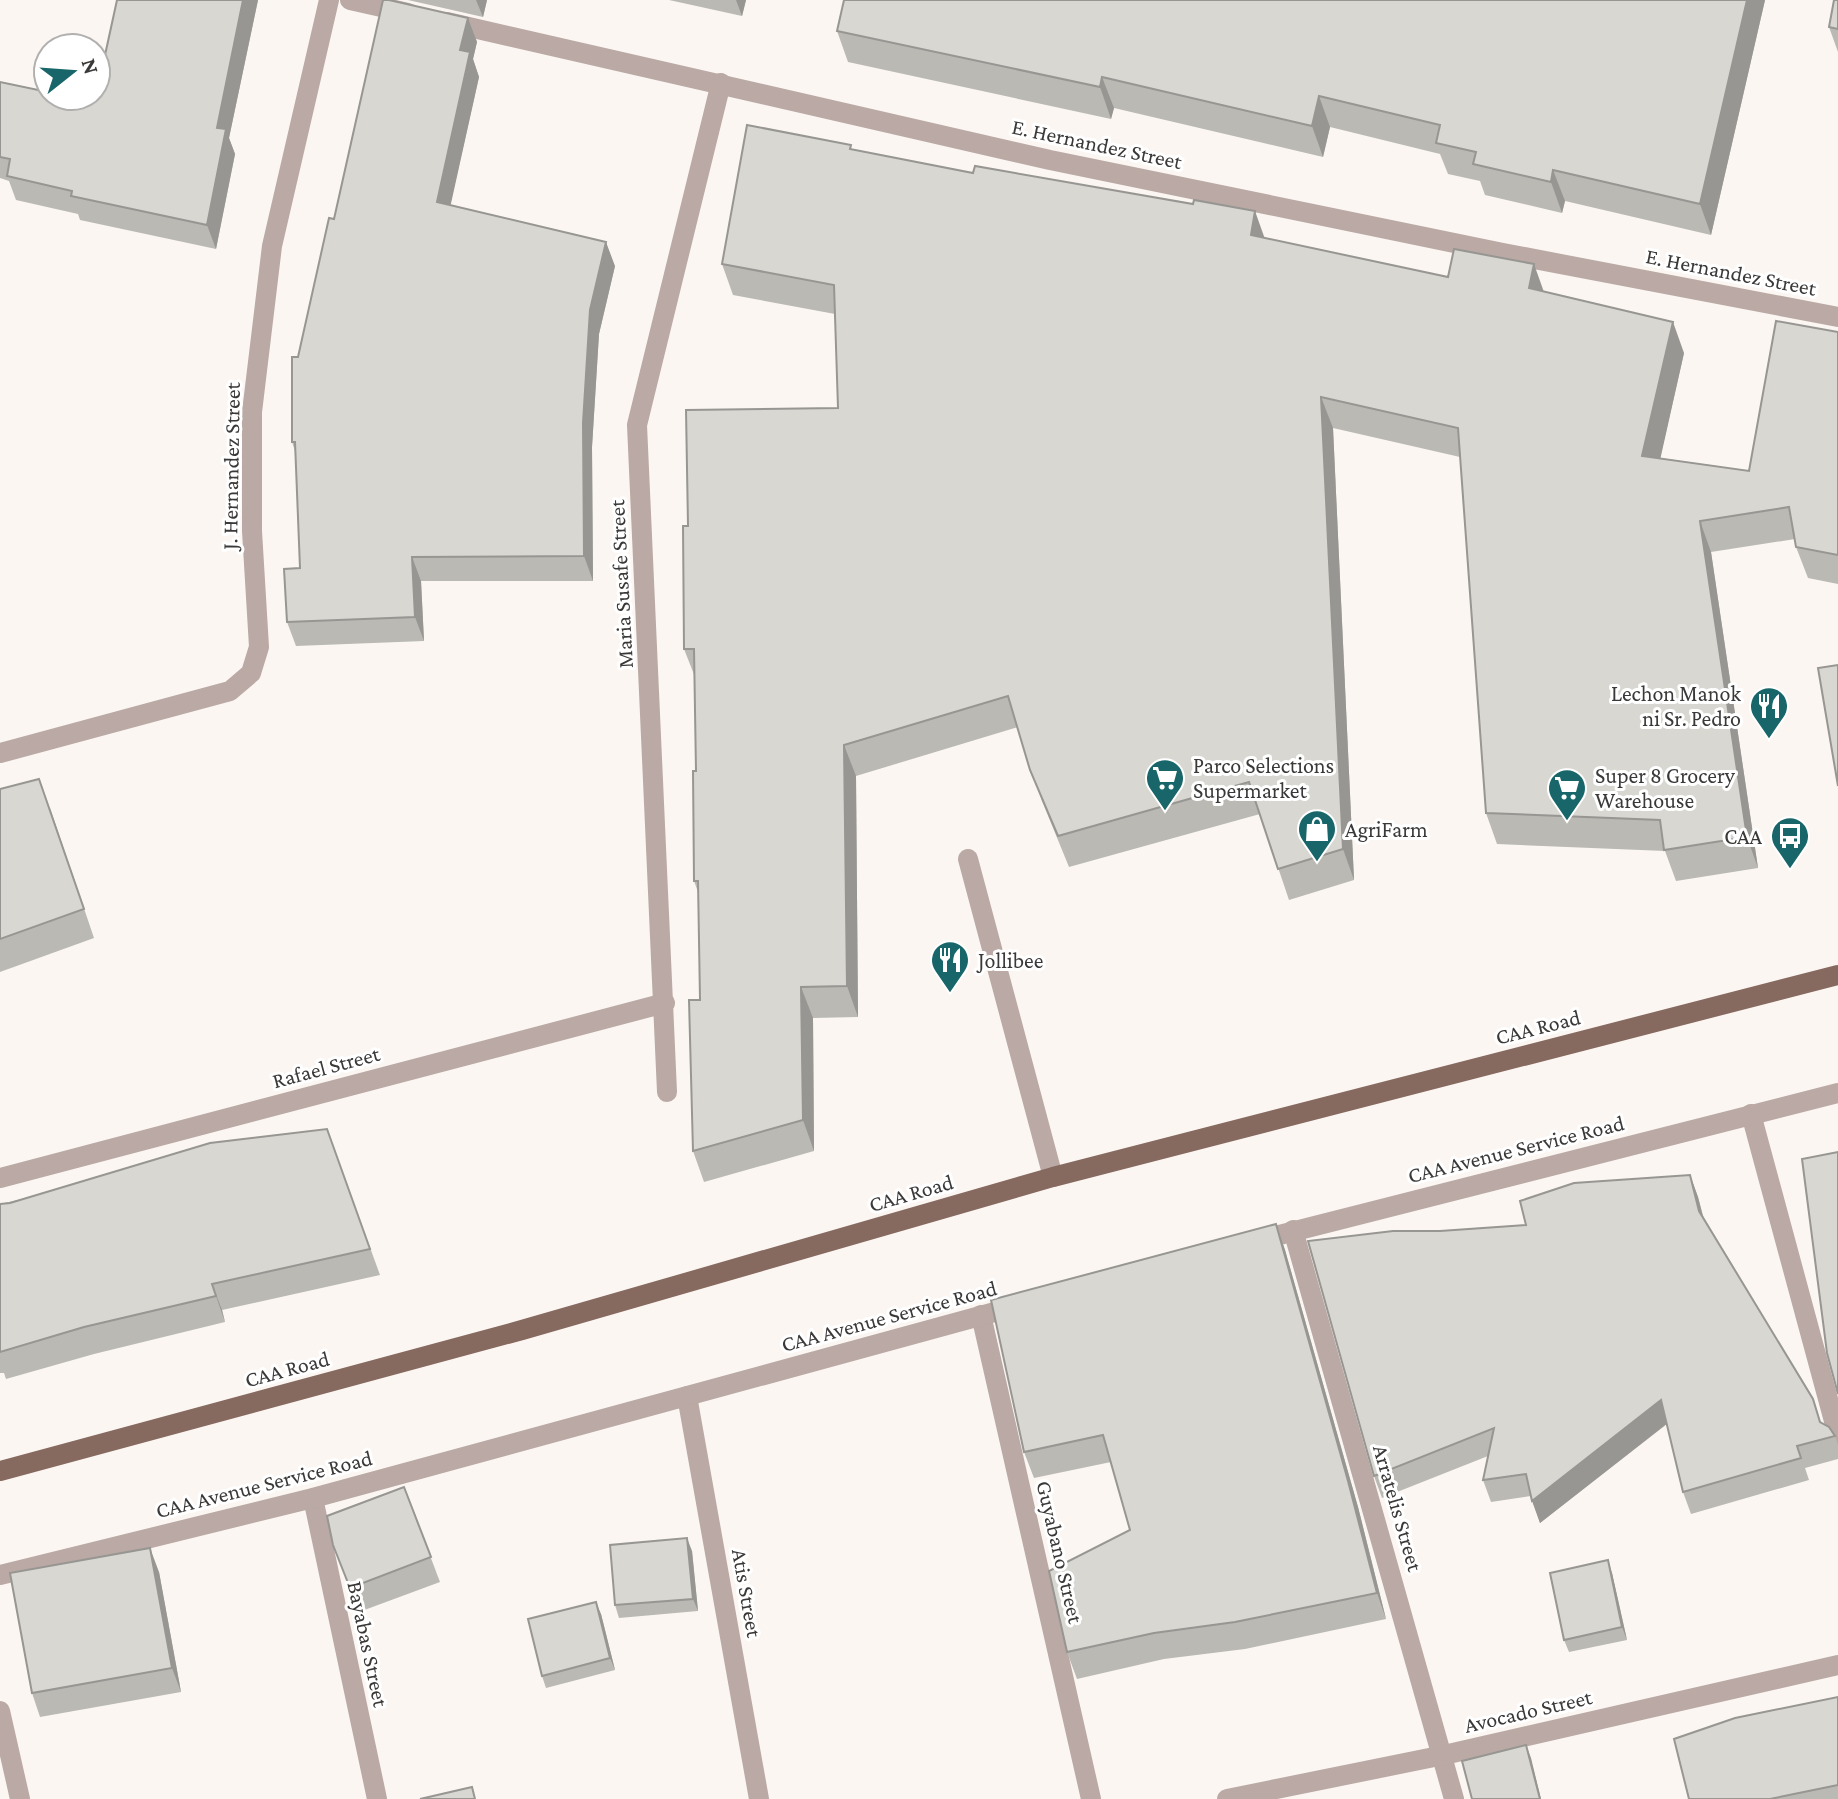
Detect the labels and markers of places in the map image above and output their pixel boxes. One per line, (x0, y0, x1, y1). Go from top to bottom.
place label: Lechon Manok ni Sr. Pedro (1611, 681, 1741, 731)
restaurant icon: Lechon Manok ni Sr. Pedro (1748, 685, 1790, 740)
place label: Parco Selections Supermarket (1193, 753, 1334, 803)
supermarket icon: Parco Selections Supermarket (1144, 757, 1186, 812)
place label: Super 8 Grocery Warehouse (1595, 763, 1736, 813)
supermarket icon: Super 8 Grocery Warehouse (1546, 767, 1588, 822)
shop icon: AgriFarm (1296, 808, 1338, 863)
bus stop icon: CAA (1769, 815, 1811, 870)
place label: AgriFarm (1345, 817, 1428, 842)
place label: CAA (1724, 824, 1762, 849)
restaurant icon: Jollibee (929, 939, 971, 994)
place label: Jollibee (976, 948, 1043, 973)

